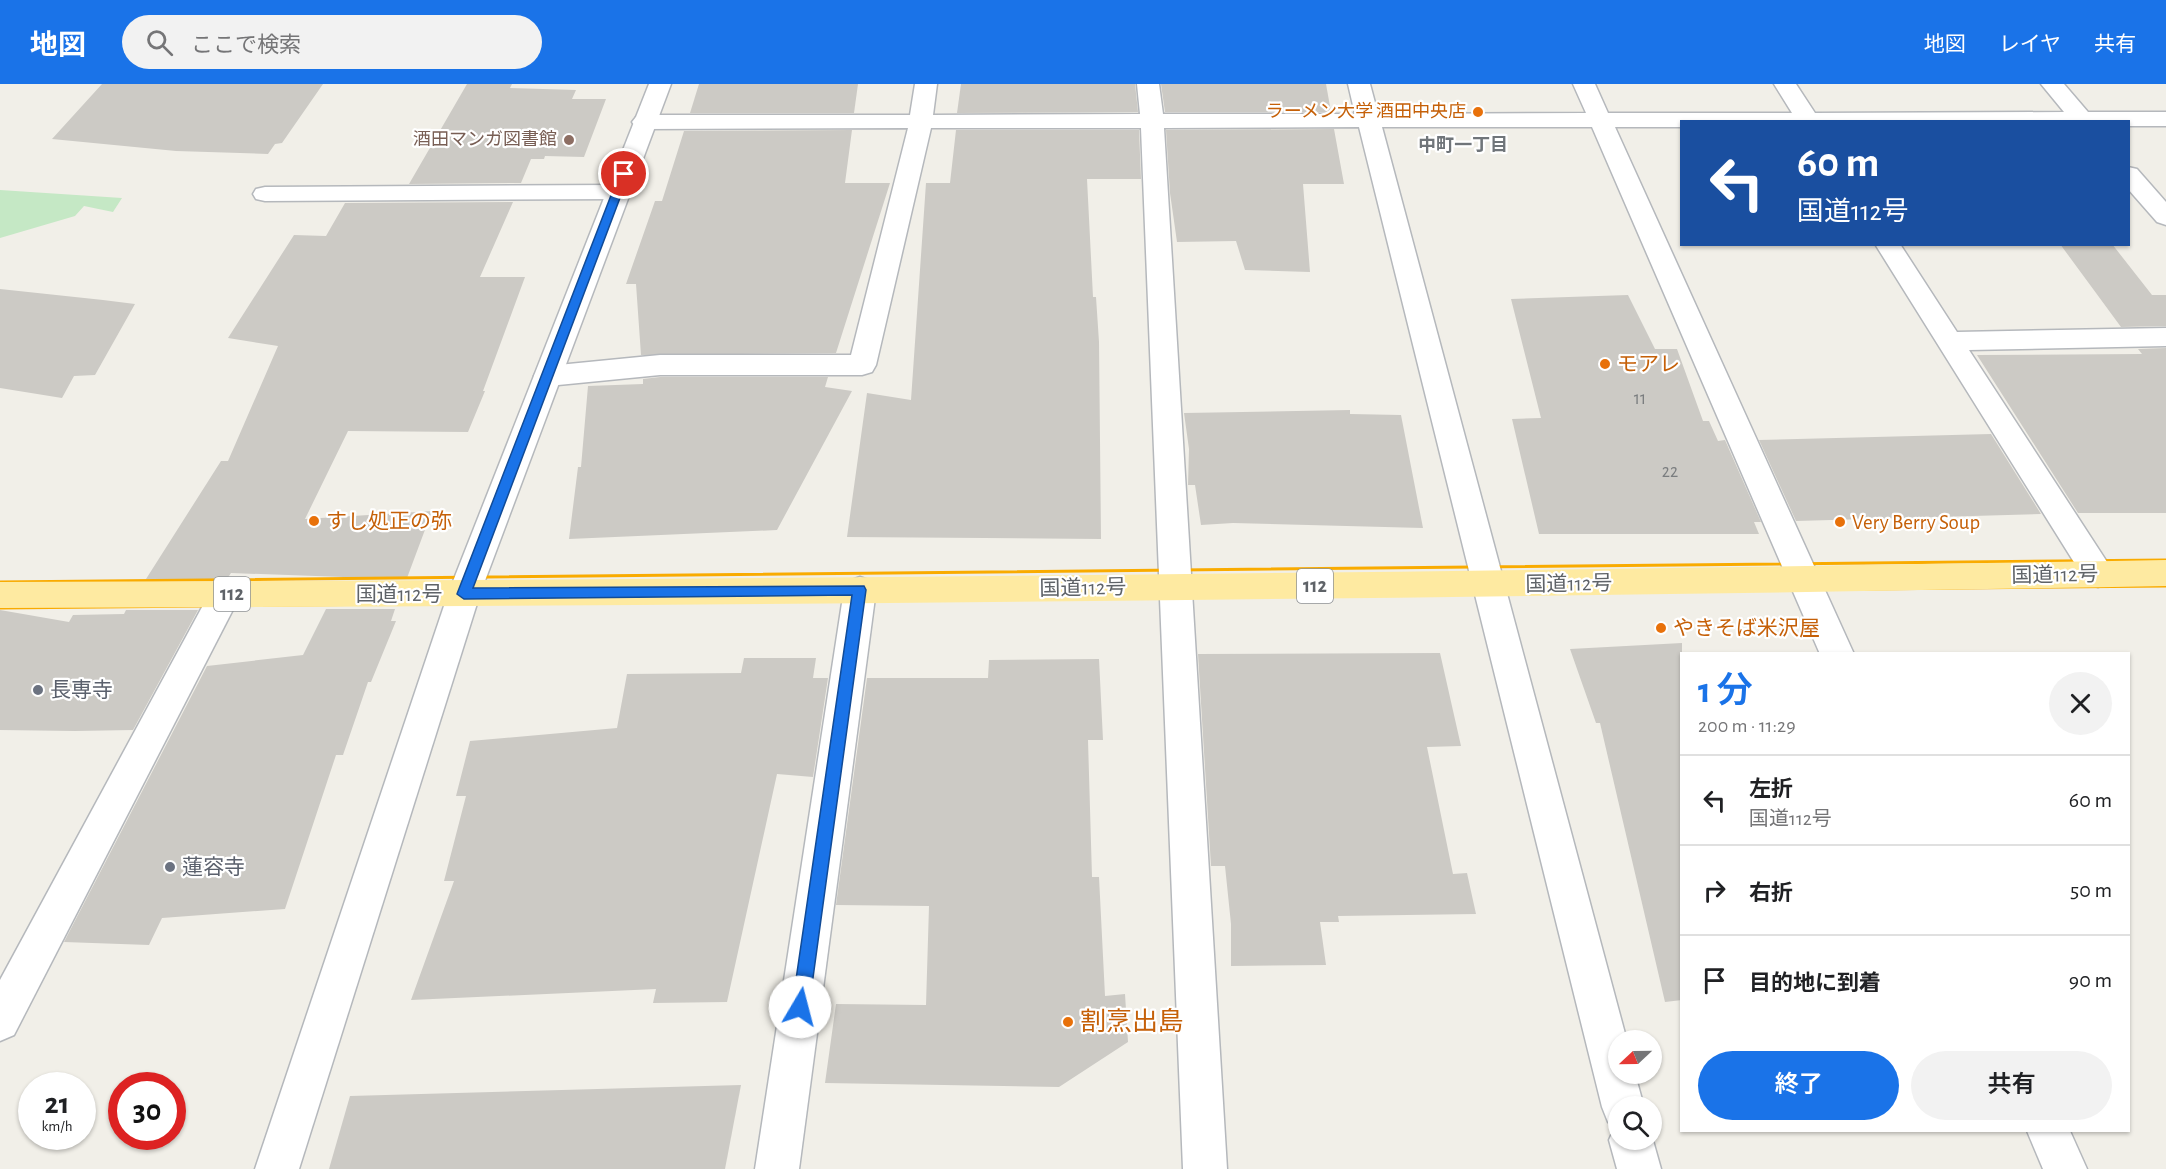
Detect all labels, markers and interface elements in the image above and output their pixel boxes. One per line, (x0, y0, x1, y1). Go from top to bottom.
search box (122, 15, 542, 69)
icon: search (143, 26, 176, 59)
text: 地図 (30, 32, 86, 60)
text: ここで検索 (191, 34, 301, 56)
text: 地図 (1924, 34, 1966, 55)
text: レイヤ (1999, 34, 2061, 55)
text: 共有 (2094, 34, 2136, 55)
place label: ラーメン大学 酒田中央店 (1266, 101, 1466, 121)
marker: ラーメン大学 酒田中央店 (1471, 105, 1485, 119)
place label: 酒田マンガ図書館 (413, 130, 557, 149)
marker: 酒田マンガ図書館 (562, 133, 576, 147)
district label: 中町一丁目 (1418, 136, 1508, 155)
text: 60 m (1797, 142, 1879, 184)
icon: left (1698, 144, 1776, 222)
pin (598, 148, 649, 199)
icon: arrive (607, 157, 640, 190)
text: 国道112号 (1797, 198, 1909, 225)
place label: モアレ (1617, 354, 1680, 375)
marker: モアレ (1598, 357, 1612, 371)
house number: 11 (1634, 390, 1646, 408)
house number: 22 (1662, 463, 1678, 481)
place label: すし処正の弥 (326, 510, 452, 532)
place label: Very Berry Soup (1852, 512, 1980, 533)
marker: すし処正の弥 (307, 514, 321, 528)
marker: Very Berry Soup (1833, 515, 1847, 529)
street label: 国道112号 (2011, 563, 2099, 586)
road number: 112 (1297, 569, 1333, 603)
street label: 国道112号 (1525, 572, 1613, 595)
street label: 国道112号 (1039, 576, 1127, 599)
road number: 112 (214, 577, 250, 611)
street label: 国道112号 (355, 583, 443, 605)
place label: やきそば米沢屋 (1673, 617, 1820, 639)
marker: やきそば米沢屋 (1654, 621, 1668, 635)
button: close (2049, 672, 2112, 735)
text: 1 分 (1698, 673, 1752, 709)
place label: 長専寺 (50, 679, 113, 701)
marker: 長専寺 (31, 683, 45, 697)
text: 200 m · 11:29 (1698, 716, 1796, 736)
text: 左折 (1749, 778, 1793, 800)
icon: left (1698, 784, 1731, 817)
text: 60 m (2069, 789, 2112, 811)
text: 国道112号 (1749, 809, 1832, 829)
place label: 蓮容寺 (182, 856, 245, 878)
marker: 蓮容寺 (163, 860, 177, 874)
icon: right (1698, 874, 1731, 907)
text: 50 m (2070, 879, 2112, 901)
text: 右折 (1749, 882, 1793, 904)
icon: arrive (1698, 964, 1731, 997)
text: 90 m (2069, 969, 2112, 991)
text: 目的地に到着 (1749, 972, 1881, 994)
position arrow (768, 975, 832, 1039)
place label: 割烹出島 (1080, 1007, 1184, 1035)
marker: 割烹出島 (1061, 1015, 1075, 1029)
north arrow (1608, 1030, 1662, 1084)
map controls (1608, 1030, 1662, 1150)
button: 終了 (1698, 1051, 1899, 1120)
button: 共有 (1911, 1051, 2112, 1120)
speed limit sign: 30 (108, 1072, 186, 1150)
text: 21 (45, 1089, 69, 1119)
button: search (1608, 1096, 1662, 1150)
text: km/h (42, 1119, 72, 1134)

